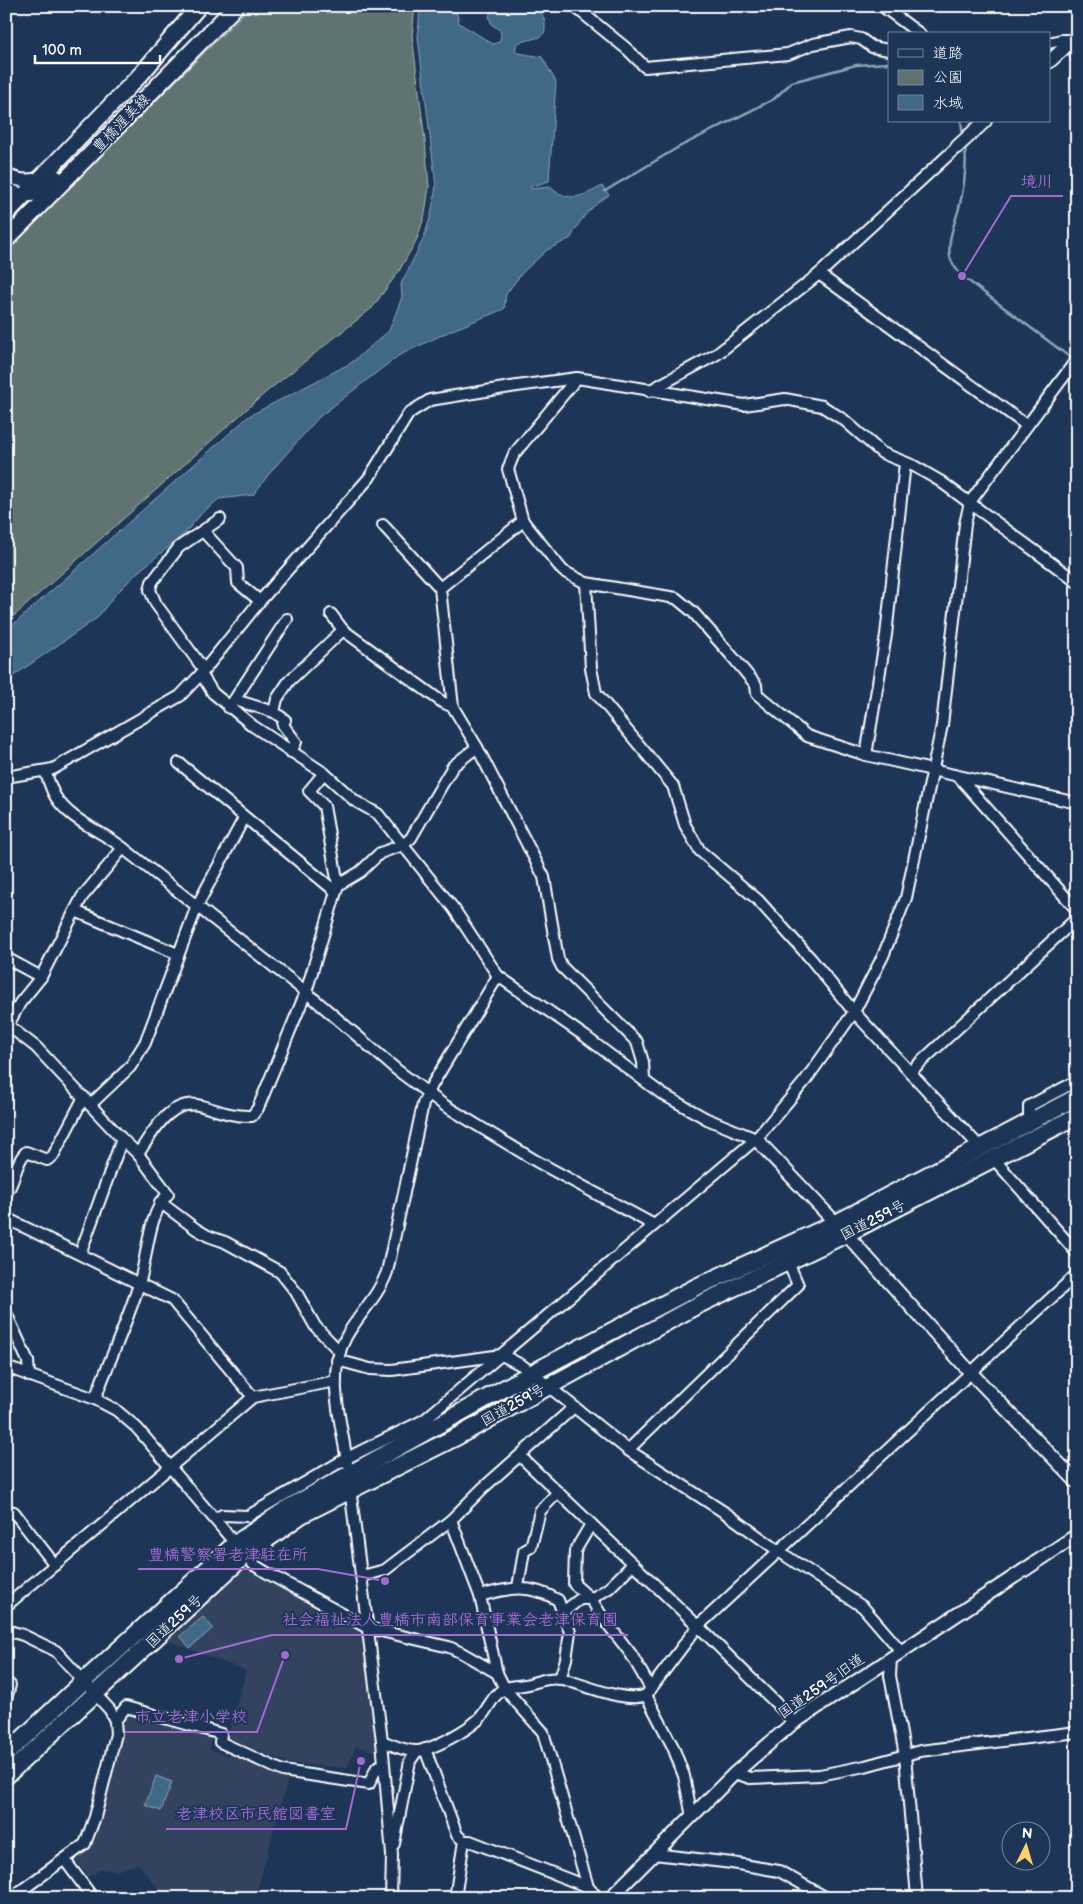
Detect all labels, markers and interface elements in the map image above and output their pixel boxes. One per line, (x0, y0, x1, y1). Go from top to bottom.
scale bar (35, 32, 160, 64)
legend (888, 32, 1050, 122)
text: 100 m (42, 41, 82, 60)
text: 道路 (933, 44, 963, 63)
text: 公園 (933, 68, 963, 87)
street label: 豊橋渥美線 (88, 90, 154, 157)
text: 水域 (933, 94, 963, 113)
callout: 境川 (1011, 165, 1063, 196)
text: 境川 (1021, 173, 1053, 192)
street label: 国道259号 (837, 1196, 909, 1245)
street label: 国道259号 (478, 1380, 549, 1431)
callout: 豊橋警察署老津駐在所 (138, 1538, 318, 1569)
text: 豊橋警察署老津駐在所 (148, 1546, 308, 1565)
street label: 国道259号 (142, 1590, 207, 1653)
callout: 社会福祉法人豊橋市南部保育事業会老津保育園 (272, 1604, 628, 1635)
text: 社会福祉法人豊橋市南部保育事業会老津保育園 (282, 1611, 618, 1630)
street label: 国道259号旧道 (774, 1650, 868, 1723)
callout: 市立老津小学校 (125, 1701, 257, 1732)
text: 市立老津小学校 (135, 1708, 247, 1727)
callout: 老津校区市民館図書室 (166, 1798, 346, 1829)
text: 老津校区市民館図書室 (176, 1805, 336, 1824)
north arrow (1000, 1822, 1050, 1872)
text: N (1021, 1825, 1033, 1842)

